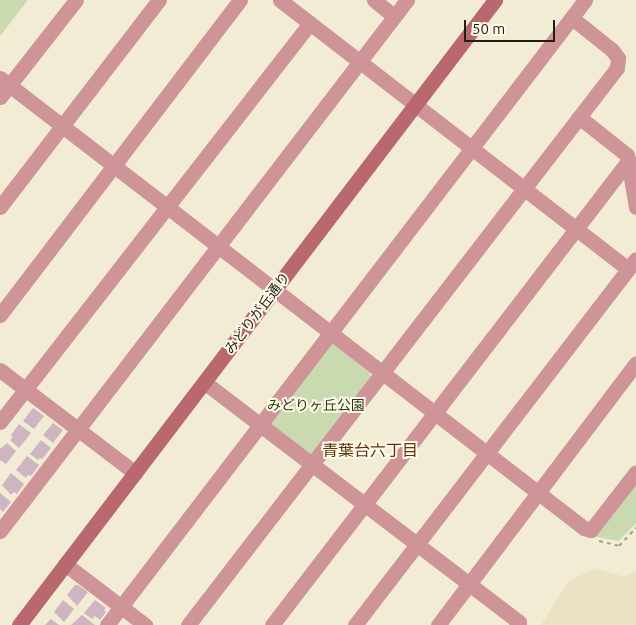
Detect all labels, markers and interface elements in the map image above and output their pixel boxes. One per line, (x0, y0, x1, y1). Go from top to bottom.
scale bar (466, 10, 557, 42)
text: 50 m (472, 20, 505, 37)
street label: みどりが丘通り (221, 269, 293, 357)
park label: みどりヶ丘公園 (267, 397, 365, 413)
district label: 青葉台六丁目 (322, 440, 418, 460)

